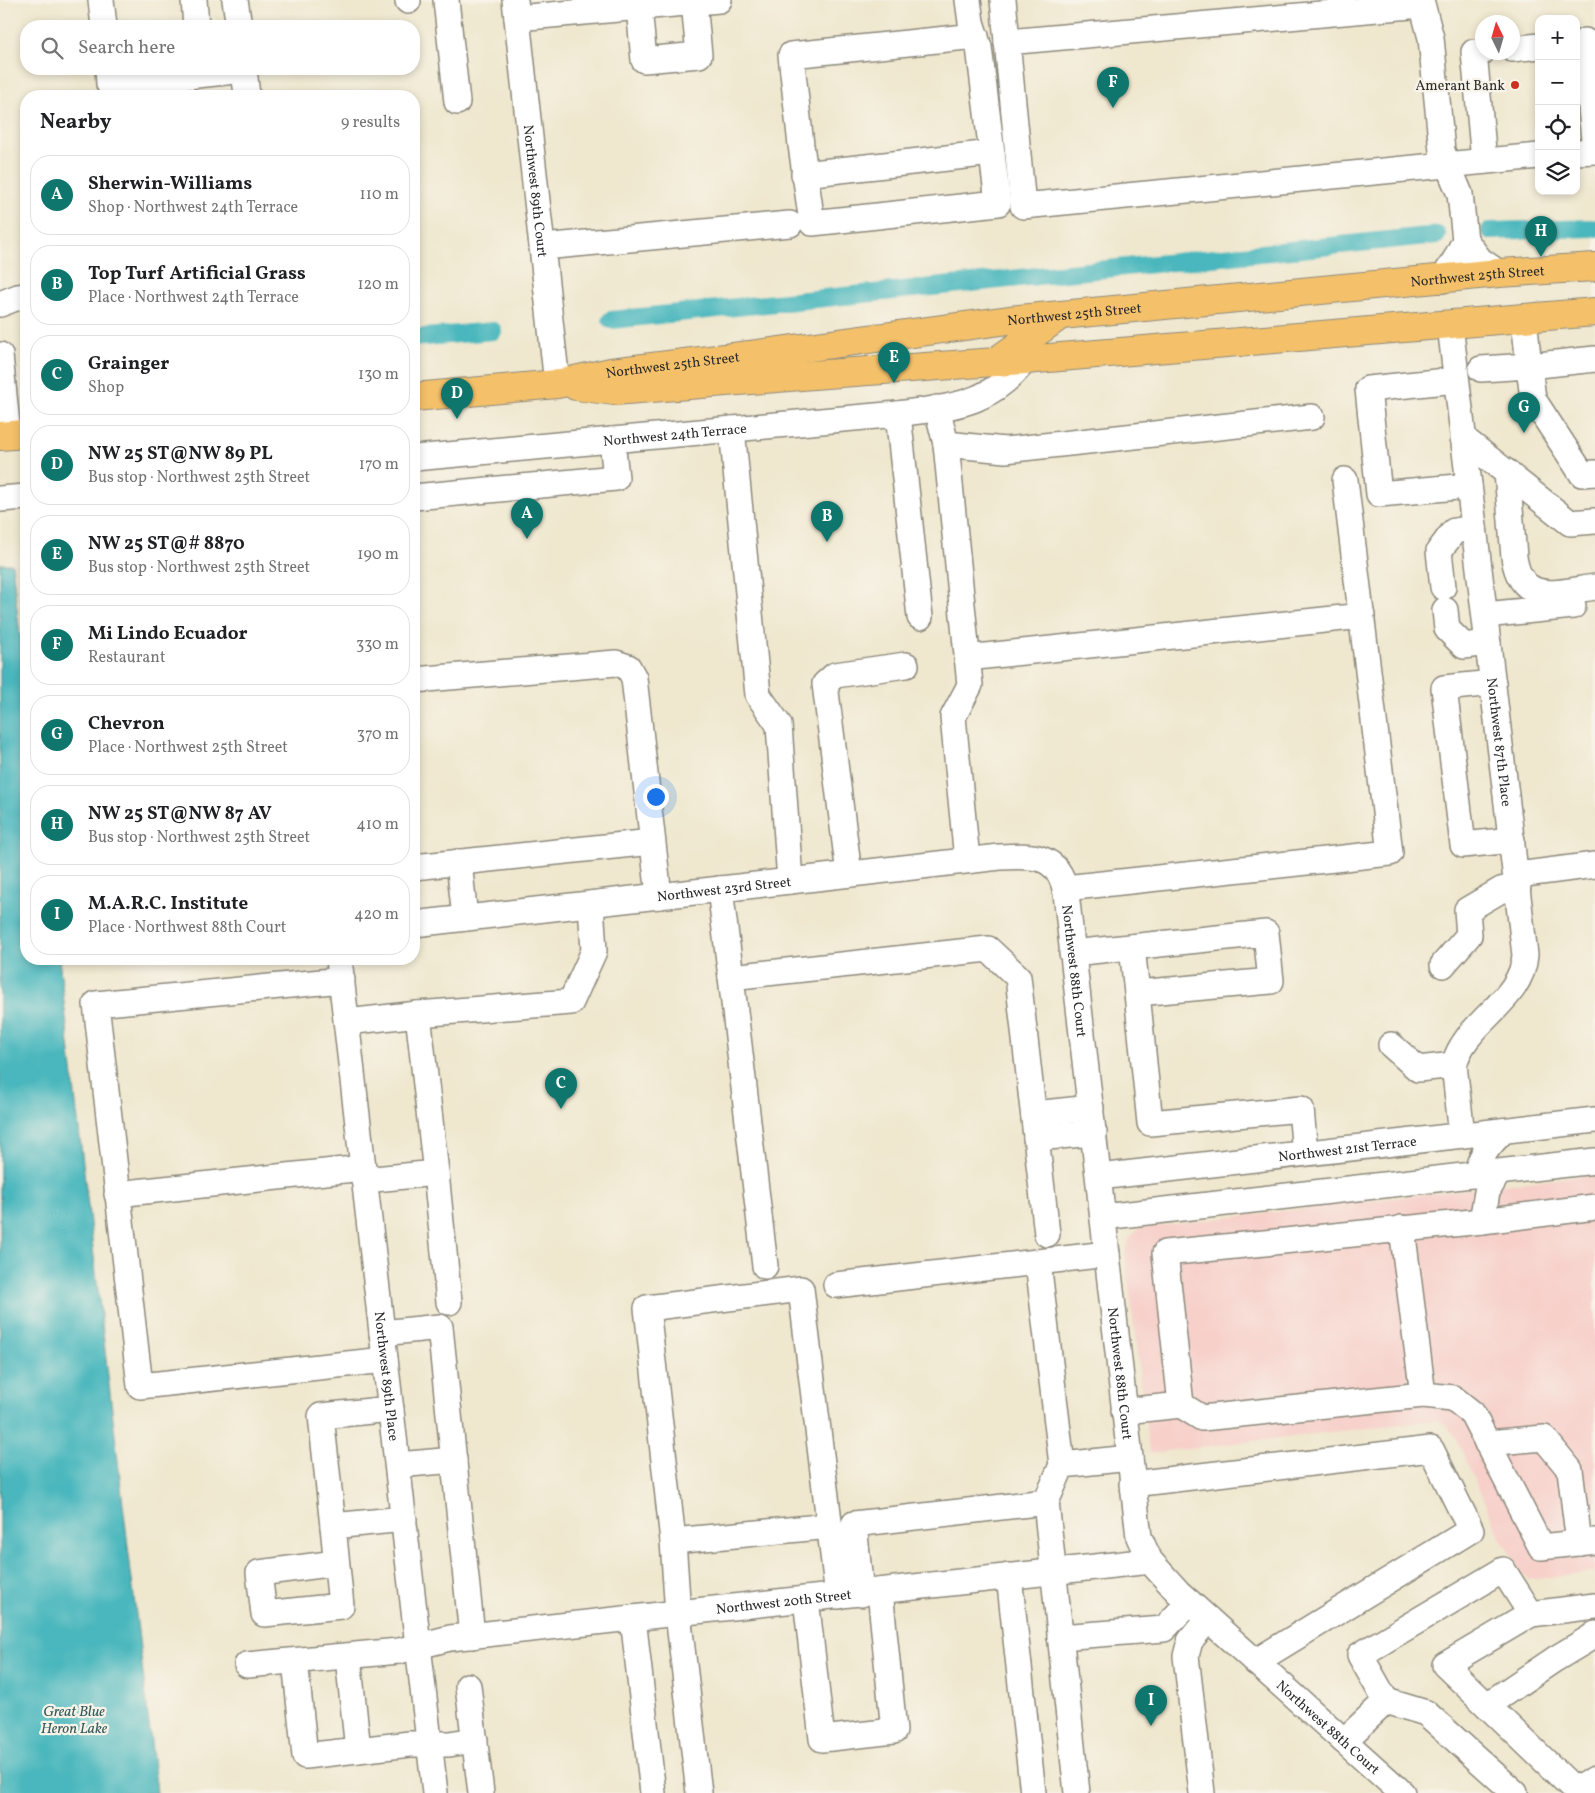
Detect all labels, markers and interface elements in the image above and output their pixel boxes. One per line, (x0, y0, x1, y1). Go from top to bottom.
north arrow (1475, 15, 1520, 60)
map controls (1535, 15, 1580, 195)
button: + (1535, 15, 1580, 60)
search box (20, 20, 420, 75)
icon: search (38, 34, 66, 62)
text: Search here (78, 35, 175, 61)
button: − (1535, 60, 1580, 105)
pin: F (1097, 67, 1129, 108)
place label: Amerant Bank (1416, 77, 1505, 96)
marker: Amerant Bank (1509, 79, 1521, 91)
button: locate (1535, 105, 1580, 150)
text: Nearby (40, 108, 111, 137)
text: 9 results (341, 112, 400, 134)
street label: Northwest 89th Court (518, 124, 551, 258)
button: layers (1535, 150, 1580, 195)
text: Sherwin-Williams (88, 171, 252, 197)
text: A (51, 184, 63, 206)
text: 110 m (360, 184, 399, 206)
text: Shop · Northwest 24th Terrace (88, 197, 298, 219)
pin: H (1525, 216, 1557, 257)
text: Top Turf Artificial Grass (88, 261, 306, 287)
street label: Northwest 25th Street (1410, 262, 1545, 292)
text: B (52, 274, 62, 296)
text: 120 m (357, 274, 399, 296)
text: Place · Northwest 24th Terrace (88, 287, 299, 309)
street label: Northwest 25th Street (1007, 299, 1143, 331)
pin: E (878, 342, 910, 383)
street label: Northwest 25th Street (604, 348, 741, 384)
text: Grainger (88, 351, 169, 377)
text: C (52, 364, 62, 386)
text: 130 m (358, 364, 399, 386)
text: Shop (88, 377, 124, 399)
pin: D (441, 378, 473, 419)
pin: G (1508, 392, 1540, 433)
street label: Northwest 24th Terrace (602, 420, 748, 452)
text: NW 25 ST@NW 89 PL (88, 441, 273, 467)
text: D (51, 454, 63, 476)
text: 170 m (359, 454, 399, 476)
text: Bus stop · Northwest 25th Street (88, 467, 310, 489)
pin: A (511, 498, 543, 539)
pin: B (811, 501, 843, 542)
text: NW 25 ST@# 8870 (88, 531, 245, 557)
text: E (52, 544, 62, 566)
text: 190 m (357, 544, 399, 566)
text: Bus stop · Northwest 25th Street (88, 557, 310, 579)
text: Mi Lindo Ecuador (88, 621, 248, 647)
text: F (52, 634, 62, 656)
text: 330 m (356, 634, 399, 656)
text: Restaurant (88, 647, 166, 669)
street label: Northwest 87th Place (1481, 677, 1515, 808)
text: Chevron (88, 711, 165, 737)
text: G (51, 724, 63, 746)
text: 370 m (357, 724, 399, 746)
text: Place · Northwest 25th Street (88, 737, 288, 759)
your location (643, 784, 669, 810)
text: NW 25 ST@NW 87 AV (88, 801, 272, 827)
text: H (51, 814, 63, 836)
text: 410 m (356, 814, 399, 836)
text: Bus stop · Northwest 25th Street (88, 827, 310, 849)
street label: Northwest 23rd Street (656, 873, 792, 907)
text: M.A.R.C. Institute (88, 891, 248, 917)
text: I (54, 904, 60, 926)
text: 420 m (354, 904, 399, 926)
street label: Northwest 88th Court (1056, 904, 1090, 1038)
text: Place · Northwest 88th Court (88, 917, 286, 939)
pin: C (545, 1068, 577, 1109)
street label: Northwest 21st Terrace (1277, 1133, 1418, 1167)
street label: Northwest 88th Court (1102, 1306, 1136, 1441)
street label: Northwest 89th Place (369, 1311, 402, 1443)
street label: Northwest 20th Street (715, 1586, 853, 1620)
street label: Northwest 88th Court (1272, 1677, 1383, 1780)
pin: I (1135, 1685, 1167, 1726)
water label: Great Blue Heron Lake (41, 1702, 108, 1740)

